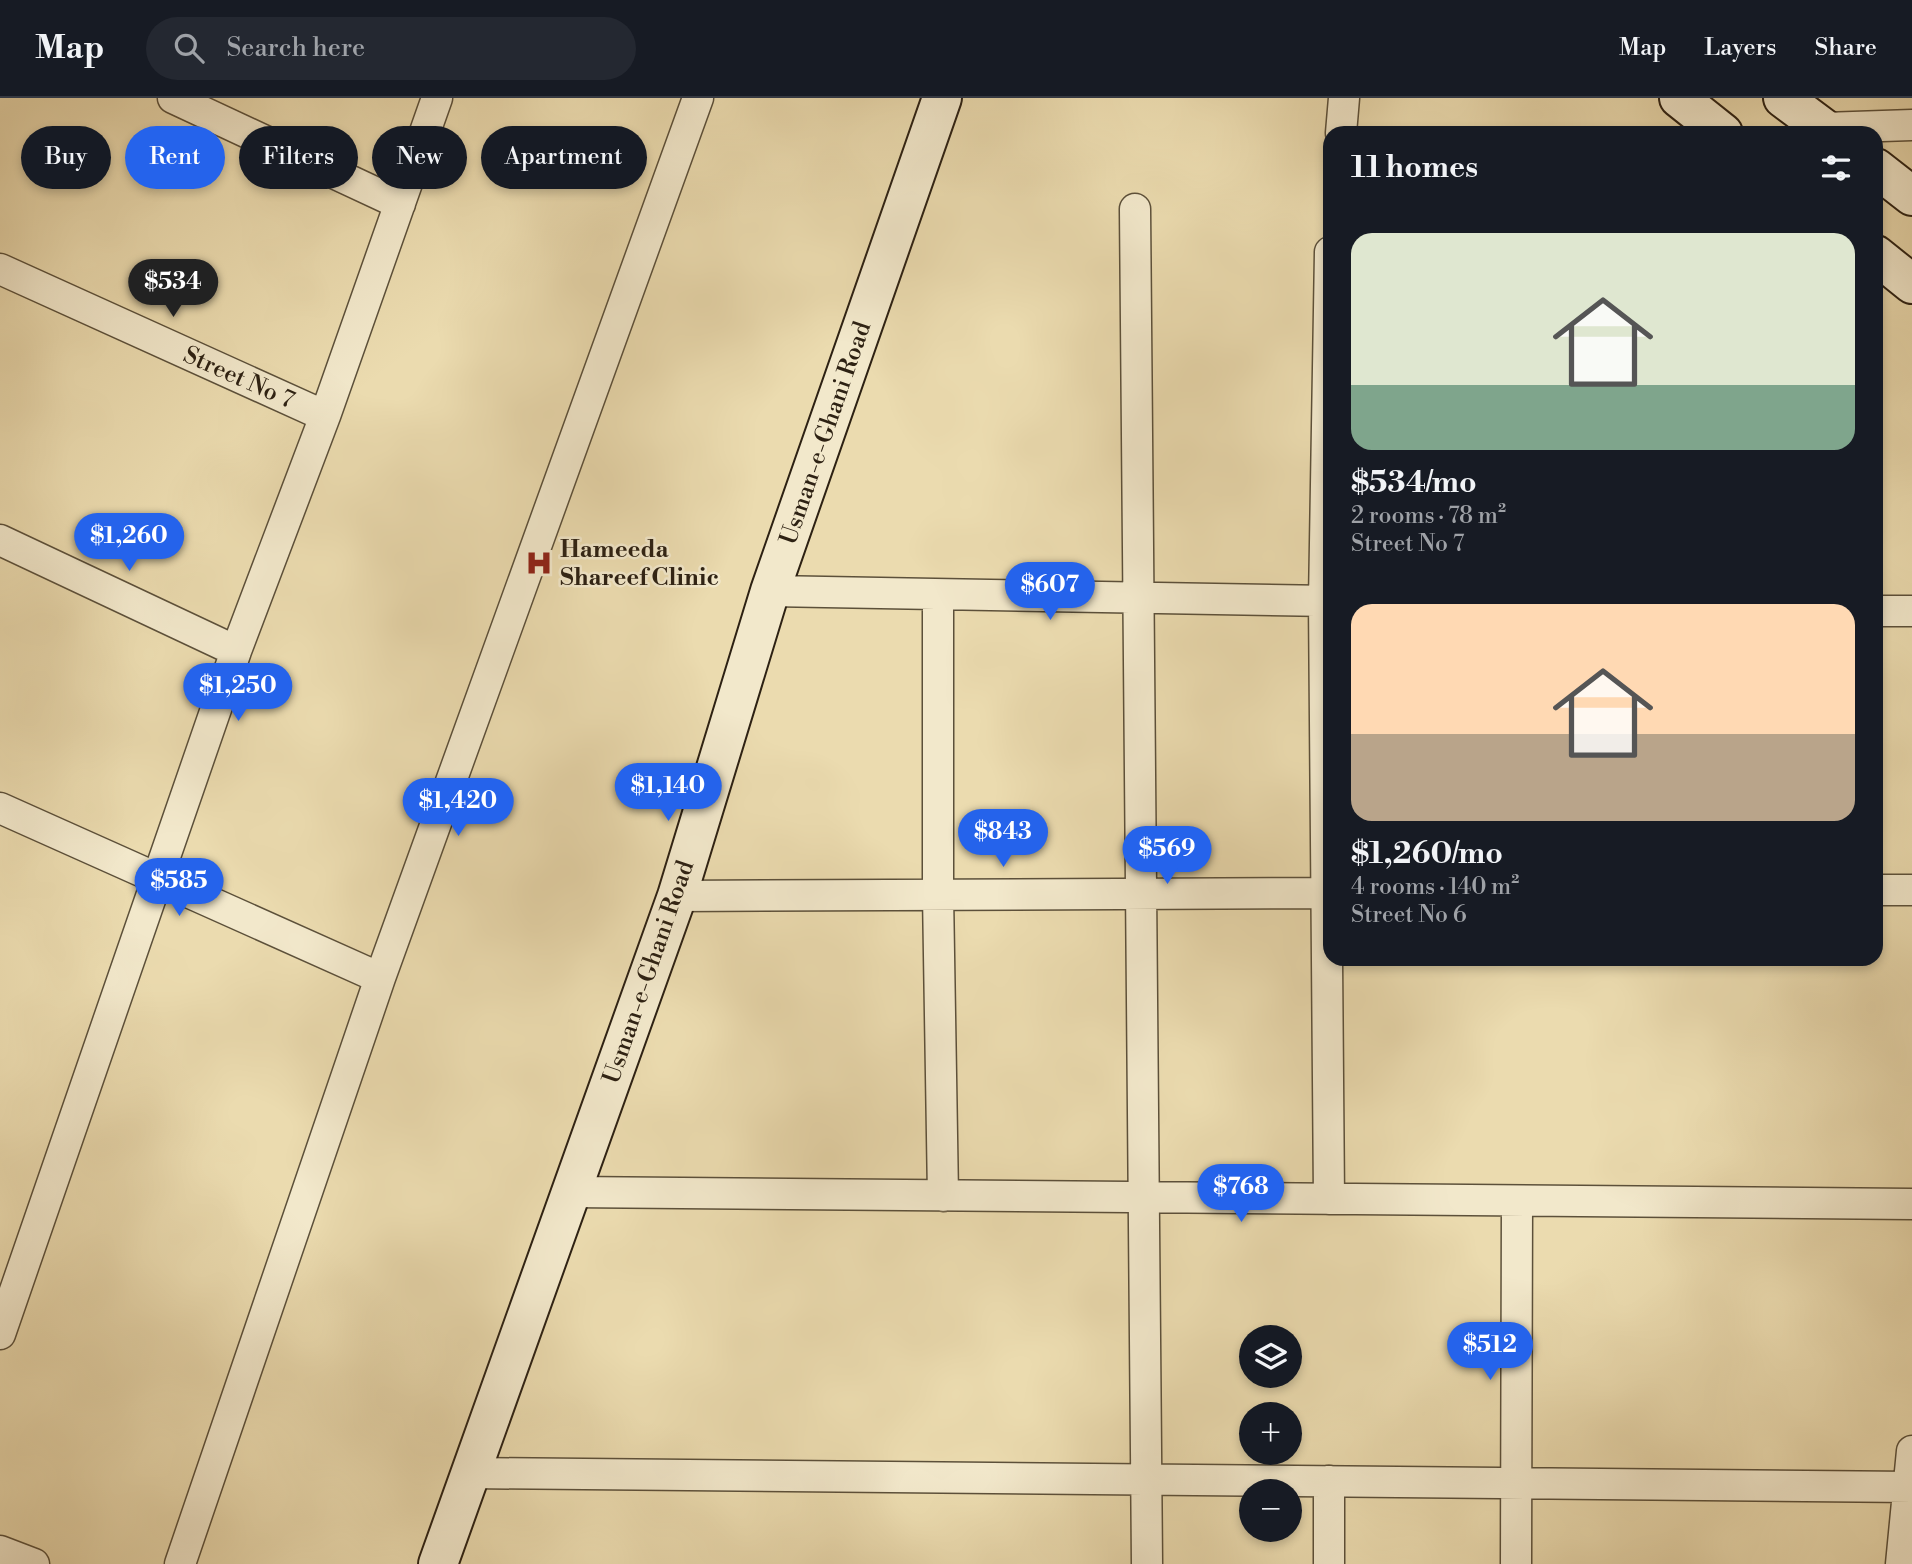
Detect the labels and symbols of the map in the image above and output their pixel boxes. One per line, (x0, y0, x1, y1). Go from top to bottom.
pin: $534 (132, 260, 214, 319)
street label: Usman-e-Ghani Road (774, 317, 878, 549)
street label: Street No 7 (178, 340, 299, 416)
pin: $1,260 (72, 514, 186, 573)
place label: Hameeda Shareef Clinic (560, 535, 719, 593)
hospital icon: Hameeda Shareef Clinic (524, 548, 554, 578)
pin: $607 (1009, 562, 1091, 622)
pin: $1,250 (181, 664, 295, 723)
pin: $1,140 (611, 764, 725, 823)
pin: $1,420 (401, 778, 515, 838)
pin: $843 (962, 810, 1044, 869)
pin: $569 (1126, 826, 1208, 886)
street label: Usman-e-Ghani Road (597, 856, 701, 1088)
pin: $585 (138, 858, 220, 918)
pin: $768 (1200, 1164, 1282, 1224)
pin: $512 (1449, 1322, 1531, 1382)

